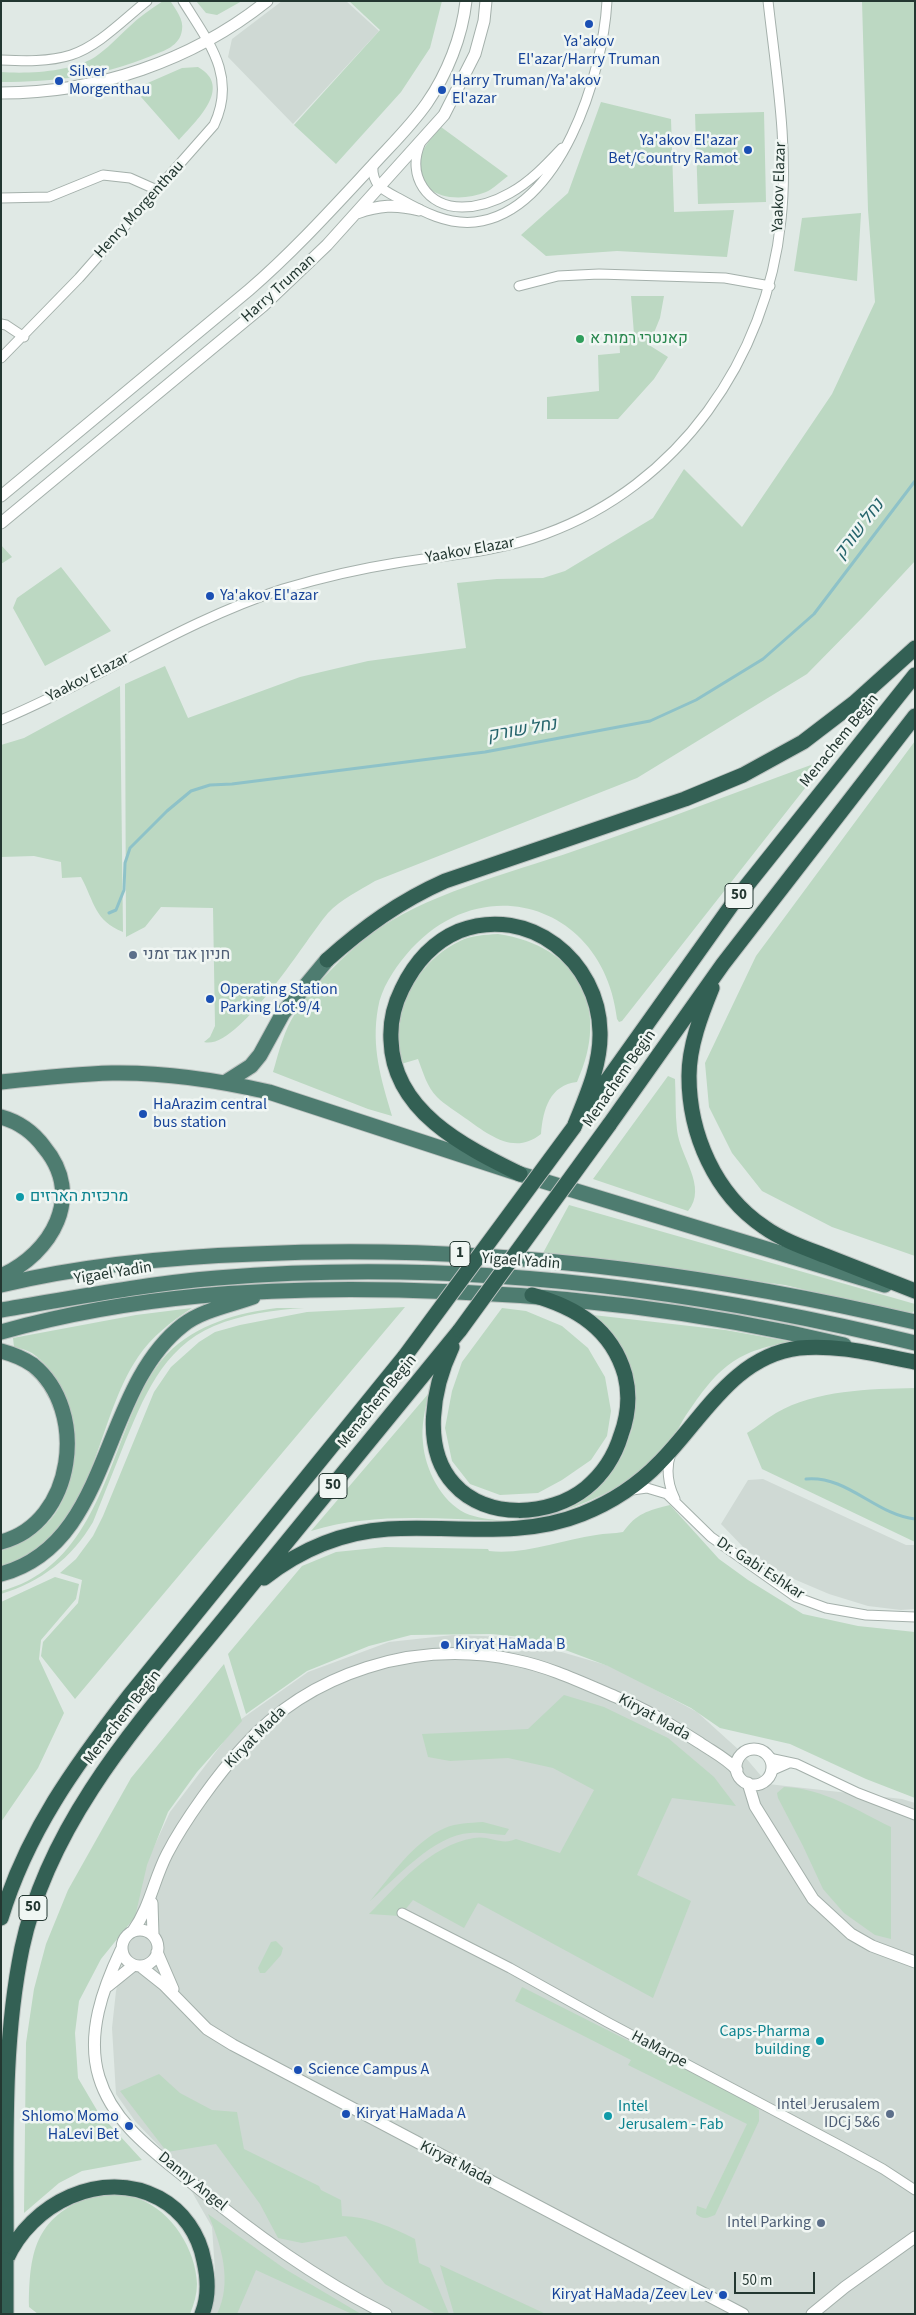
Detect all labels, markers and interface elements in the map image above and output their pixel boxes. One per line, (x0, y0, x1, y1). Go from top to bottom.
marker: Ya'akov El'azar/Harry Truman (583, 18, 595, 30)
place label: Ya'akov El'azar/Harry Truman (518, 32, 660, 70)
place label: Silver Morgenthau (69, 62, 150, 100)
place label: Harry Truman/Ya'akov El'azar (452, 71, 601, 109)
marker: Silver Morgenthau (53, 75, 65, 87)
marker: Harry Truman/Ya'akov El'azar (436, 84, 448, 96)
place label: Ya'akov El'azar Bet/Country Ramot (608, 131, 738, 169)
street label: Yaakov Elazar (769, 142, 791, 232)
marker: Ya'akov El'azar Bet/Country Ramot (742, 144, 754, 156)
street label: Henry Morgenthau (91, 157, 189, 263)
street label: Harry Truman (238, 251, 320, 327)
place label: קאנטרי רמות א (590, 329, 688, 349)
marker: קאנטרי רמות א (574, 333, 586, 345)
water label: נחל שורק (830, 496, 890, 564)
street label: Yaakov Elazar (424, 534, 516, 568)
place label: Ya'akov El'azar (220, 586, 318, 606)
marker: Ya'akov El'azar (204, 590, 216, 602)
street label: Yaakov Elazar (43, 649, 133, 707)
street label: Menachem Begin (796, 690, 884, 792)
water label: נחל שורק (486, 714, 558, 748)
road number: 50 (725, 884, 753, 908)
place label: חניון אגד זמני (143, 945, 230, 965)
marker: חניון אגד זמני (127, 949, 139, 961)
place label: Operating Station Parking Lot 9/4 (220, 980, 338, 1018)
marker: Operating Station Parking Lot 9/4 (204, 993, 216, 1005)
street label: Menachem Begin (579, 1027, 661, 1131)
place label: HaArazim central bus station (153, 1095, 267, 1133)
marker: HaArazim central bus station (137, 1108, 149, 1120)
place label: מרכזית הארזים (30, 1187, 128, 1207)
marker: מרכזית הארזים (14, 1191, 26, 1203)
road number: 1 (450, 1242, 470, 1266)
street label: Yigael Yadin (481, 1250, 561, 1274)
street label: Yigael Yadin (73, 1258, 153, 1290)
street label: Menachem Begin (334, 1351, 422, 1453)
road number: 50 (319, 1474, 347, 1498)
street label: Dr. Gabi Eshkar (713, 1533, 807, 1605)
place label: Kiryat HaMada B (455, 1635, 566, 1655)
marker: Kiryat HaMada B (439, 1639, 451, 1651)
street label: Menachem Begin (80, 1667, 166, 1769)
street label: Kiryat Mada (615, 1690, 693, 1746)
street label: Kiryat Mada (221, 1703, 291, 1773)
road number: 50 (19, 1896, 47, 1920)
place label: Caps-Pharma building (719, 2022, 810, 2060)
street label: HaMarpe (628, 2027, 690, 2073)
marker: Caps-Pharma building (814, 2035, 826, 2047)
place label: Science Campus A (308, 2060, 429, 2080)
marker: Science Campus A (292, 2064, 304, 2076)
place label: Intel Jerusalem IDCj 5&6 (777, 2095, 880, 2133)
place label: Intel Jerusalem - Fab (618, 2097, 724, 2135)
place label: Kiryat HaMada A (356, 2104, 466, 2124)
place label: Shlomo Momo HaLevi Bet (22, 2107, 119, 2145)
marker: Kiryat HaMada A (340, 2108, 352, 2120)
marker: Intel Jerusalem IDCj 5&6 (884, 2108, 896, 2120)
marker: Intel Jerusalem - Fab (602, 2110, 614, 2122)
marker: Shlomo Momo HaLevi Bet (123, 2120, 135, 2132)
street label: Kiryat Mada (416, 2137, 496, 2191)
street label: Danny Angel (154, 2148, 230, 2216)
place label: Intel Parking (727, 2213, 811, 2233)
marker: Intel Parking (815, 2217, 827, 2229)
scale bar (736, 2262, 817, 2294)
text: 50 m (742, 2270, 772, 2291)
place label: Kiryat HaMada/Zeev Lev (552, 2285, 713, 2305)
marker: Kiryat HaMada/Zeev Lev (717, 2289, 729, 2301)

